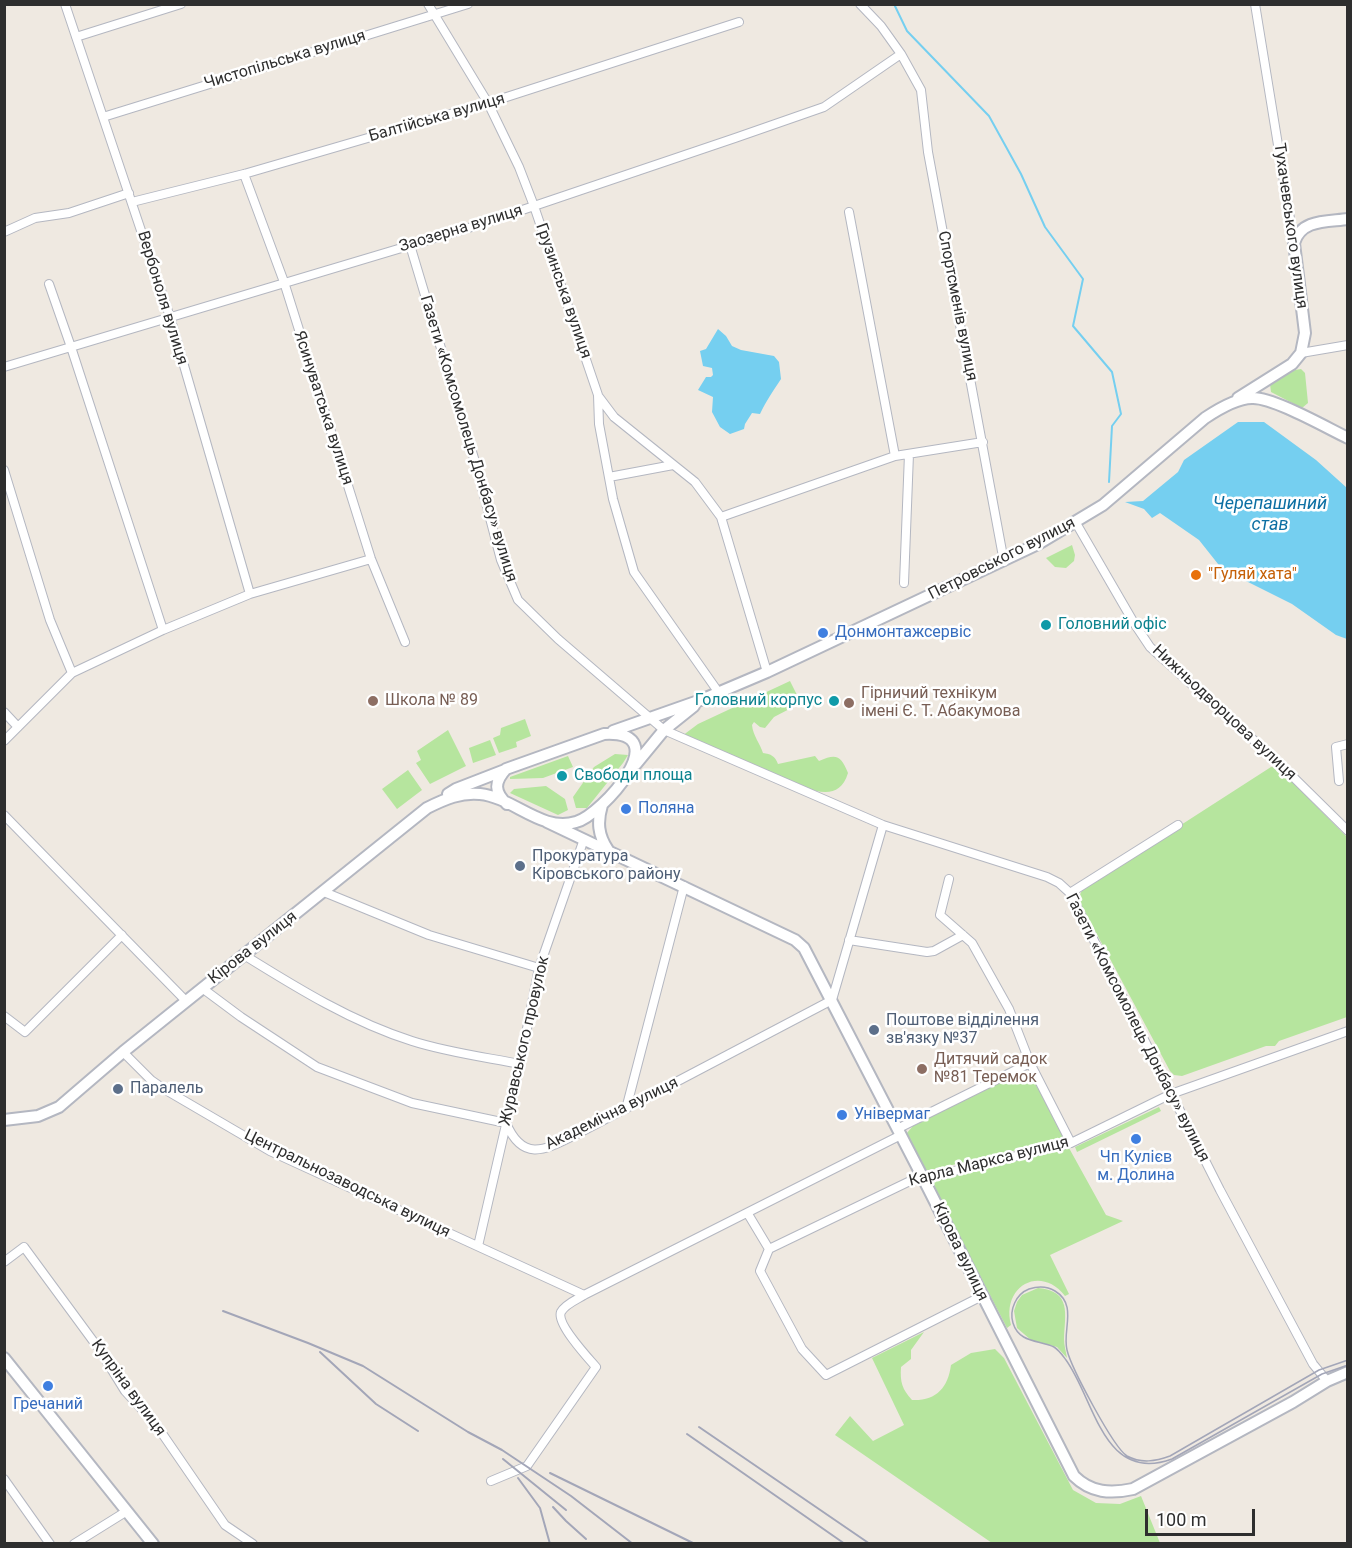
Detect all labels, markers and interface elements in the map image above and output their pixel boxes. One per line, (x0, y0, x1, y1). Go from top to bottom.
street label: Чистопільська вулиця (202, 26, 368, 94)
street label: Балтійська вулиця (367, 89, 507, 147)
street label: Тухачевського вулиця (1269, 142, 1311, 310)
street label: Заозерна вулиця (397, 201, 525, 257)
street label: Грузинська вулиця (531, 221, 595, 361)
street label: Вербоноля вулиця (133, 229, 191, 367)
street label: Спортсменів вулиця (933, 229, 981, 383)
street label: Газети «Комсомолець Донбасу» вулиця (415, 293, 521, 585)
street label: Ясинуватська вулиця (289, 329, 357, 487)
water label: Черепашиний став (1213, 493, 1327, 536)
street label: Петровського вулиця (925, 514, 1079, 604)
place label: "Гуляй хата" (1208, 565, 1297, 585)
marker: "Гуляй хата" (1189, 568, 1203, 582)
place label: Головний офіс (1058, 615, 1167, 635)
marker: Головний офіс (1039, 618, 1053, 632)
place label: Донмонтажсервіс (835, 623, 971, 643)
marker: Донмонтажсервіс (816, 626, 830, 640)
street label: Нижньодворцова вулиця (1148, 641, 1300, 785)
place label: Гірничий технікум імені Є. Т. Абакумова (861, 684, 1020, 722)
place label: Школа № 89 (385, 691, 478, 711)
place label: Головний корпус (695, 691, 822, 711)
marker: Школа № 89 (366, 694, 380, 708)
marker: Головний корпус (827, 694, 841, 708)
marker: Гірничий технікум імені Є. Т. Абакумова (842, 696, 856, 710)
place label: Свободи площа (574, 766, 693, 786)
marker: Свободи площа (555, 769, 569, 783)
place label: Поляна (638, 799, 694, 819)
marker: Поляна (619, 802, 633, 816)
place label: Прокуратура Кіровського району (532, 847, 681, 885)
marker: Прокуратура Кіровського району (513, 859, 527, 873)
street label: Газети «Комсомолець Донбасу» вулиця (1061, 891, 1213, 1165)
street label: Кірова вулиця (205, 907, 301, 989)
street label: Журавського провулок (496, 954, 554, 1128)
place label: Поштове відділення зв'язку №37 (886, 1011, 1039, 1049)
marker: Поштове відділення зв'язку №37 (867, 1023, 881, 1037)
place label: Дитячий садок №81 Теремок (934, 1050, 1047, 1088)
marker: Дитячий садок №81 Теремок (915, 1062, 929, 1076)
street label: Академічна вулиця (542, 1073, 682, 1155)
place label: Паралель (130, 1079, 203, 1099)
marker: Паралель (111, 1082, 125, 1096)
place label: Універмаг (854, 1105, 930, 1125)
marker: Універмаг (835, 1108, 849, 1122)
street label: Центральнозаводська вулиця (241, 1126, 453, 1242)
marker: Чп Кулієв м. Долина (1129, 1132, 1143, 1146)
street label: Карла Маркса вулиця (907, 1133, 1071, 1191)
place label: Чп Кулієв м. Долина (1097, 1148, 1175, 1186)
street label: Кірова вулиця (928, 1200, 992, 1304)
street label: Купріна вулиця (87, 1336, 169, 1440)
marker: Гречаний (41, 1379, 55, 1393)
place label: Гречаний (13, 1395, 83, 1415)
scale bar (1148, 1497, 1258, 1535)
text: 100 m (1156, 1509, 1207, 1530)

